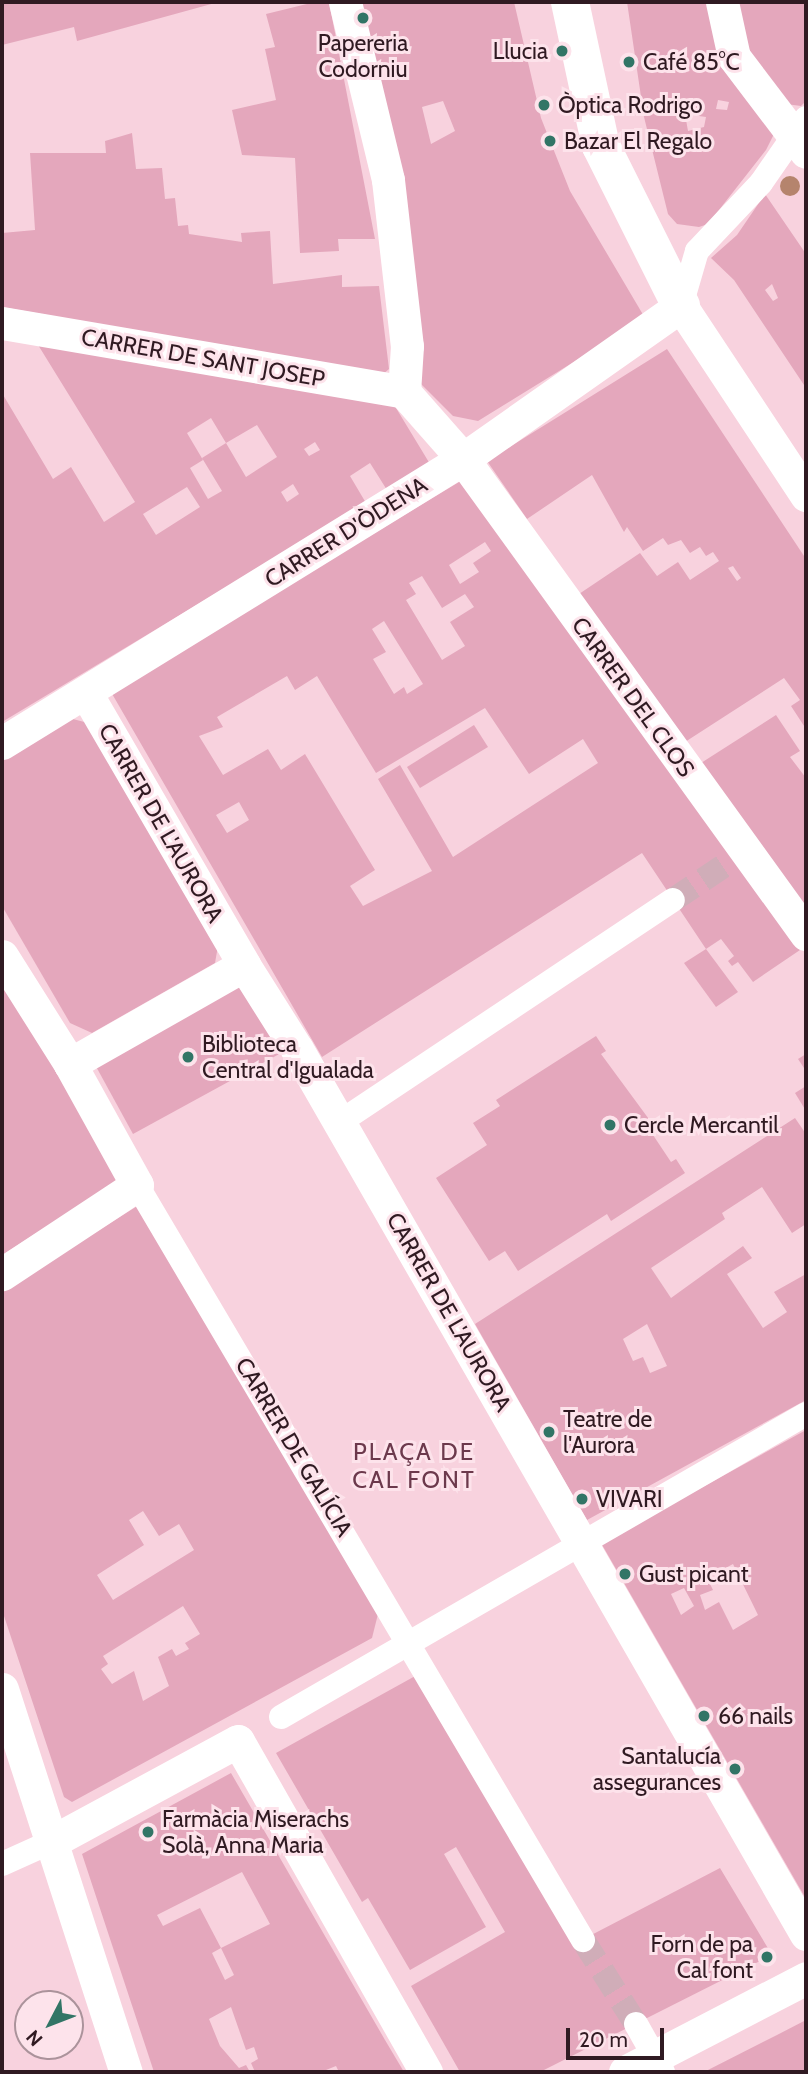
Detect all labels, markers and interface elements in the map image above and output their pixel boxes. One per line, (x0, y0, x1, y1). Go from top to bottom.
marker: Papereria Codorniu (355, 10, 371, 26)
place label: Papereria Codorniu (318, 29, 408, 83)
place label: Llucia (493, 37, 548, 65)
marker: Llucia (554, 43, 570, 59)
place label: Café 85°C (643, 48, 740, 76)
marker: Café 85°C (621, 54, 637, 70)
place label: Òptica Rodrigo (558, 91, 703, 119)
marker: Òptica Rodrigo (536, 97, 552, 113)
place label: Bazar El Regalo (564, 127, 712, 155)
marker: Bazar El Regalo (542, 133, 558, 149)
street label: CARRER DE SANT JOSEP (79, 323, 327, 393)
street label: CARRER D'ÒDENA (260, 471, 432, 593)
street label: CARRER DEL CLOS (566, 612, 700, 782)
street label: CARRER DE L'AURORA (93, 719, 229, 927)
place label: Biblioteca Central d'Igualada (202, 1030, 374, 1084)
marker: Biblioteca Central d'Igualada (180, 1049, 196, 1065)
place label: Cercle Mercantil (624, 1111, 779, 1139)
marker: Cercle Mercantil (602, 1117, 618, 1133)
street label: CARRER DE L'AURORA (381, 1208, 517, 1416)
street label: CARRER DE GALÍCIA (230, 1353, 358, 1541)
place label: Teatre de l'Aurora (563, 1405, 652, 1459)
marker: Teatre de l'Aurora (541, 1424, 557, 1440)
district label: PLAÇA DE CAL FONT (353, 1438, 475, 1494)
place label: VIVARI (596, 1485, 663, 1513)
marker: VIVARI (574, 1491, 590, 1507)
place label: Gust picant (639, 1560, 748, 1588)
marker: Gust picant (617, 1566, 633, 1582)
place label: 66 nails (718, 1702, 793, 1730)
marker: 66 nails (696, 1708, 712, 1724)
place label: Santalucía assegurances (593, 1742, 721, 1796)
marker: Santalucía assegurances (727, 1761, 743, 1777)
place label: Farmàcia Miserachs Solà, Anna Maria (162, 1805, 349, 1859)
marker: Farmàcia Miserachs Solà, Anna Maria (140, 1824, 156, 1840)
place label: Forn de pa Cal font (650, 1930, 753, 1984)
marker: Forn de pa Cal font (759, 1949, 775, 1965)
north arrow (14, 1990, 84, 2060)
scale bar (570, 2014, 668, 2058)
text: N (21, 2025, 48, 2051)
text: 20 m (579, 2027, 628, 2052)

